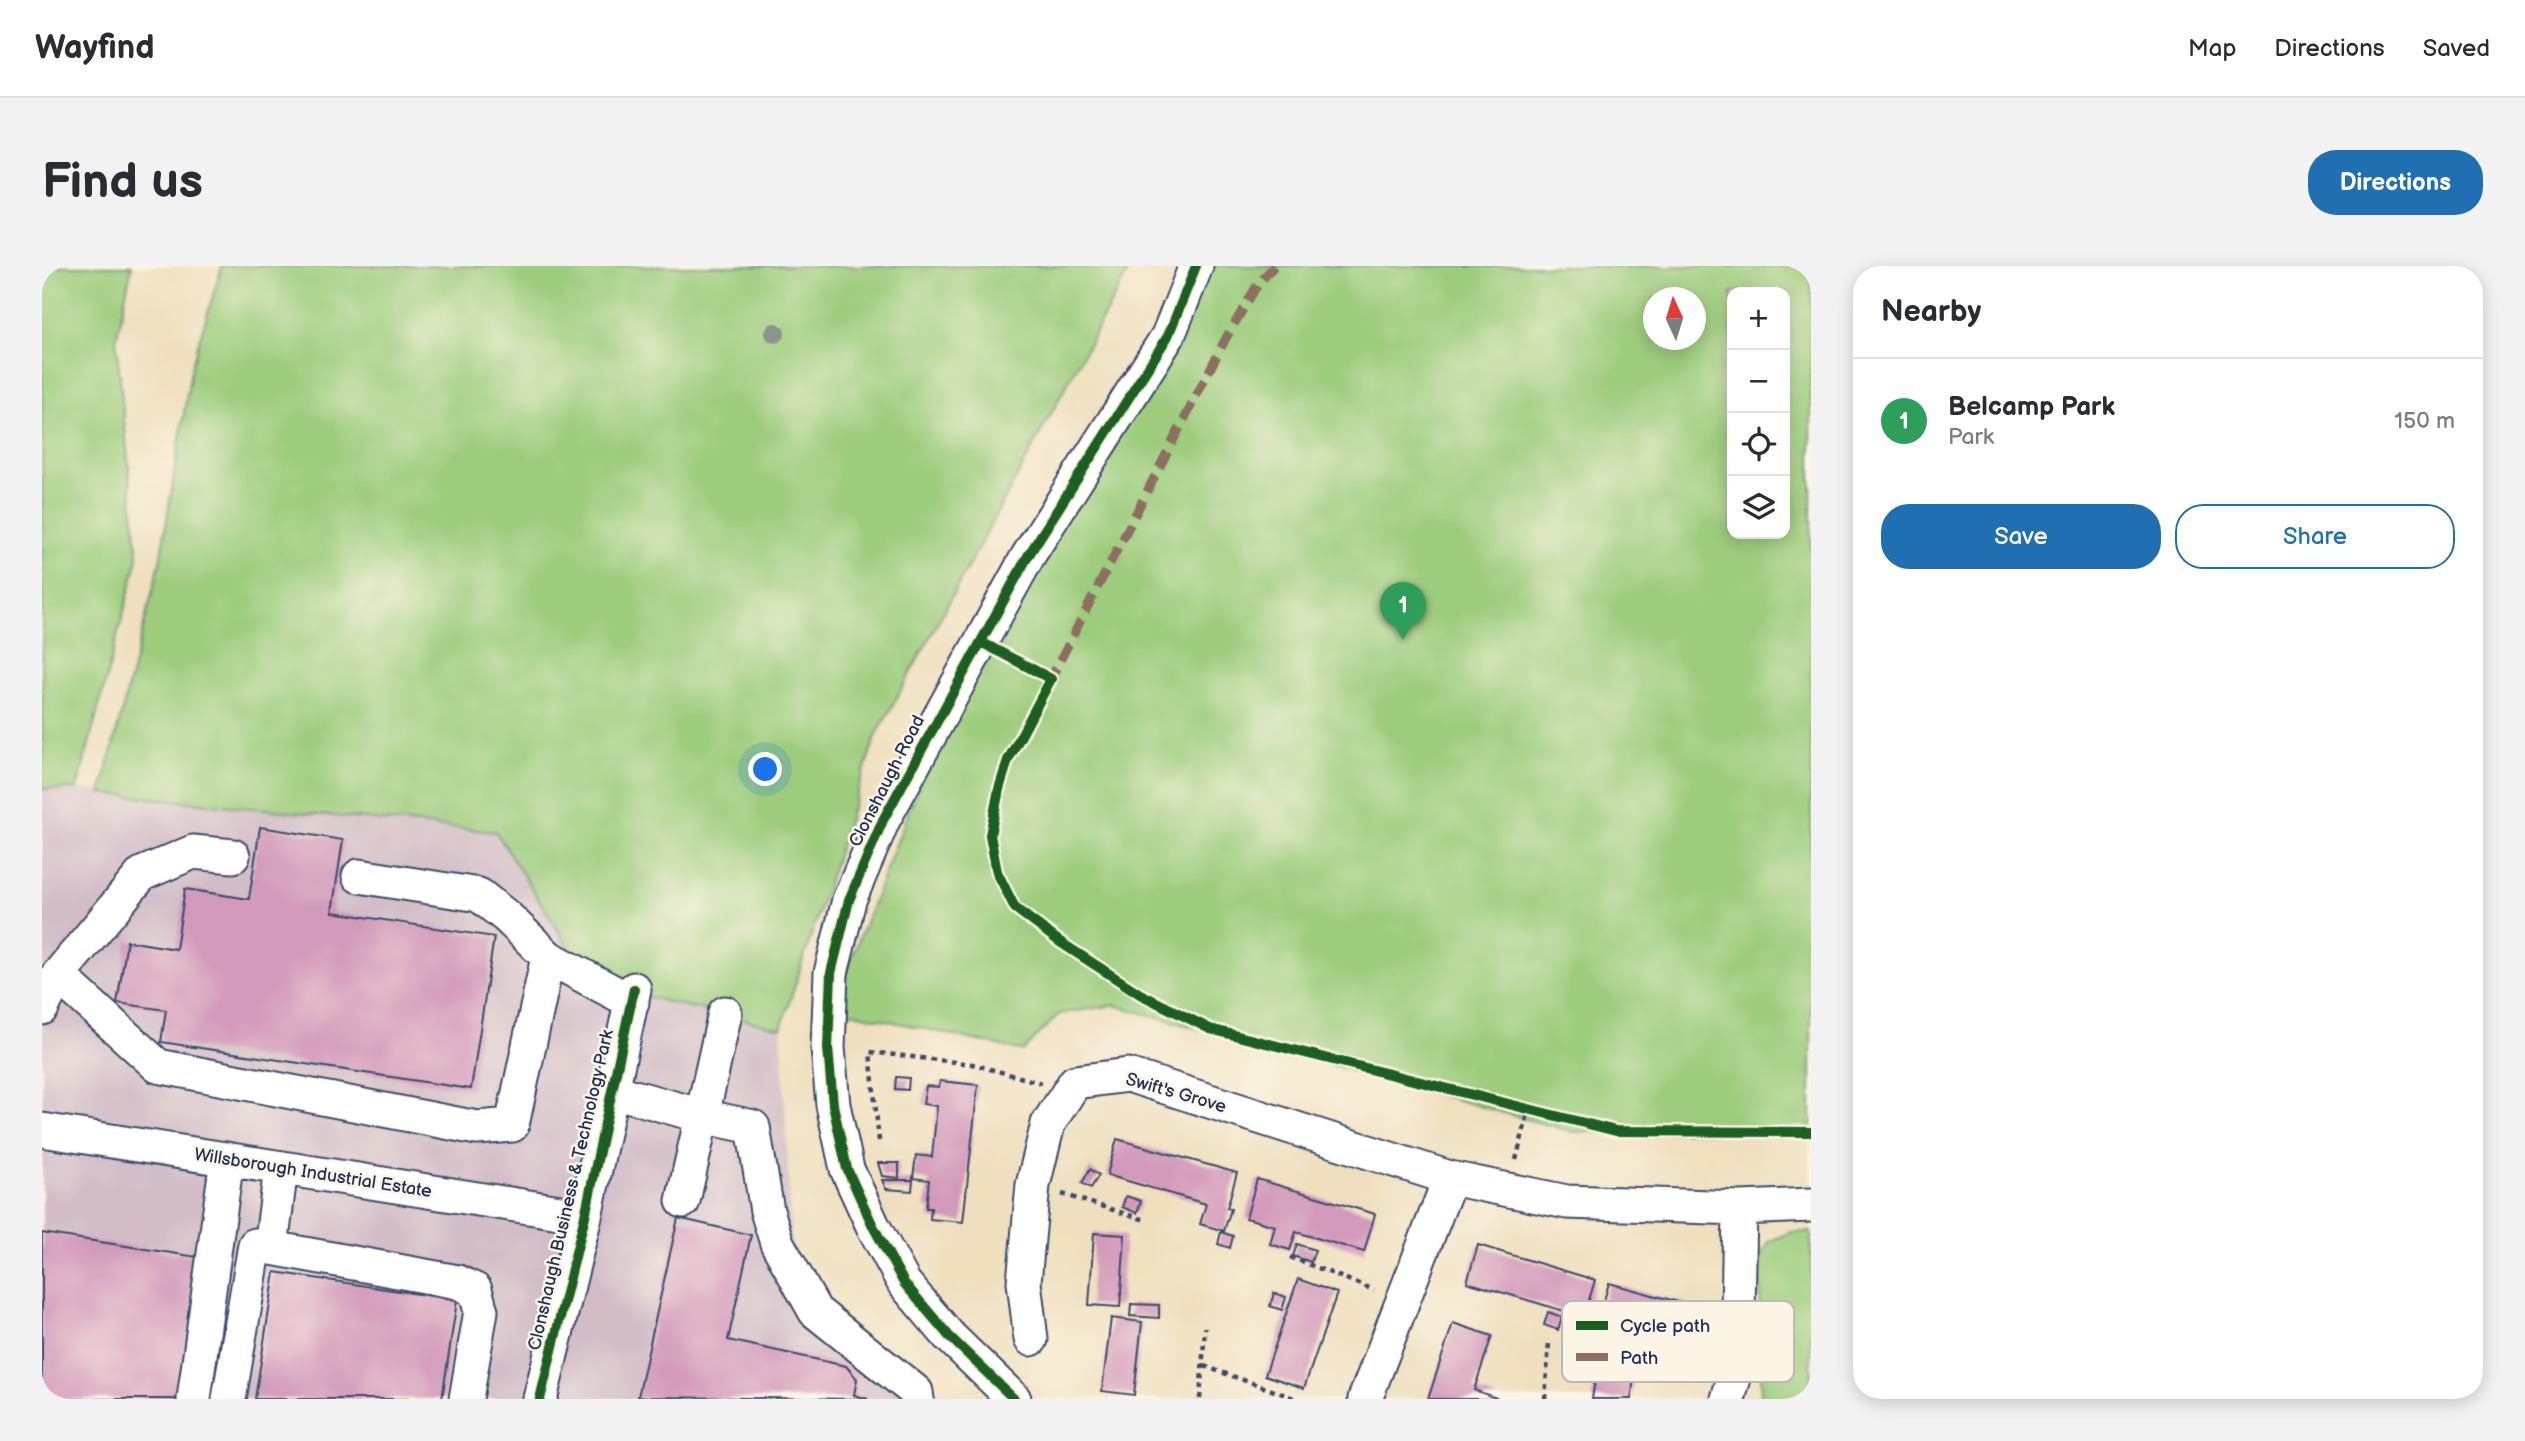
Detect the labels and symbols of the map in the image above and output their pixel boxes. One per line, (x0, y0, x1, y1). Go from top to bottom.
north arrow (1643, 287, 1706, 350)
pin: 1 (1380, 582, 1426, 640)
street label: Clonshaugh Road (845, 712, 929, 850)
your location (748, 752, 782, 786)
street label: Clonshaugh Business & Technology Park (524, 1027, 618, 1352)
street label: Swift's Grove (1123, 1069, 1229, 1117)
street label: Willsborough Industrial Estate (193, 1144, 434, 1202)
legend (1562, 1301, 1794, 1382)
text: Cycle path (1620, 1315, 1710, 1338)
text: Path (1620, 1347, 1658, 1370)

